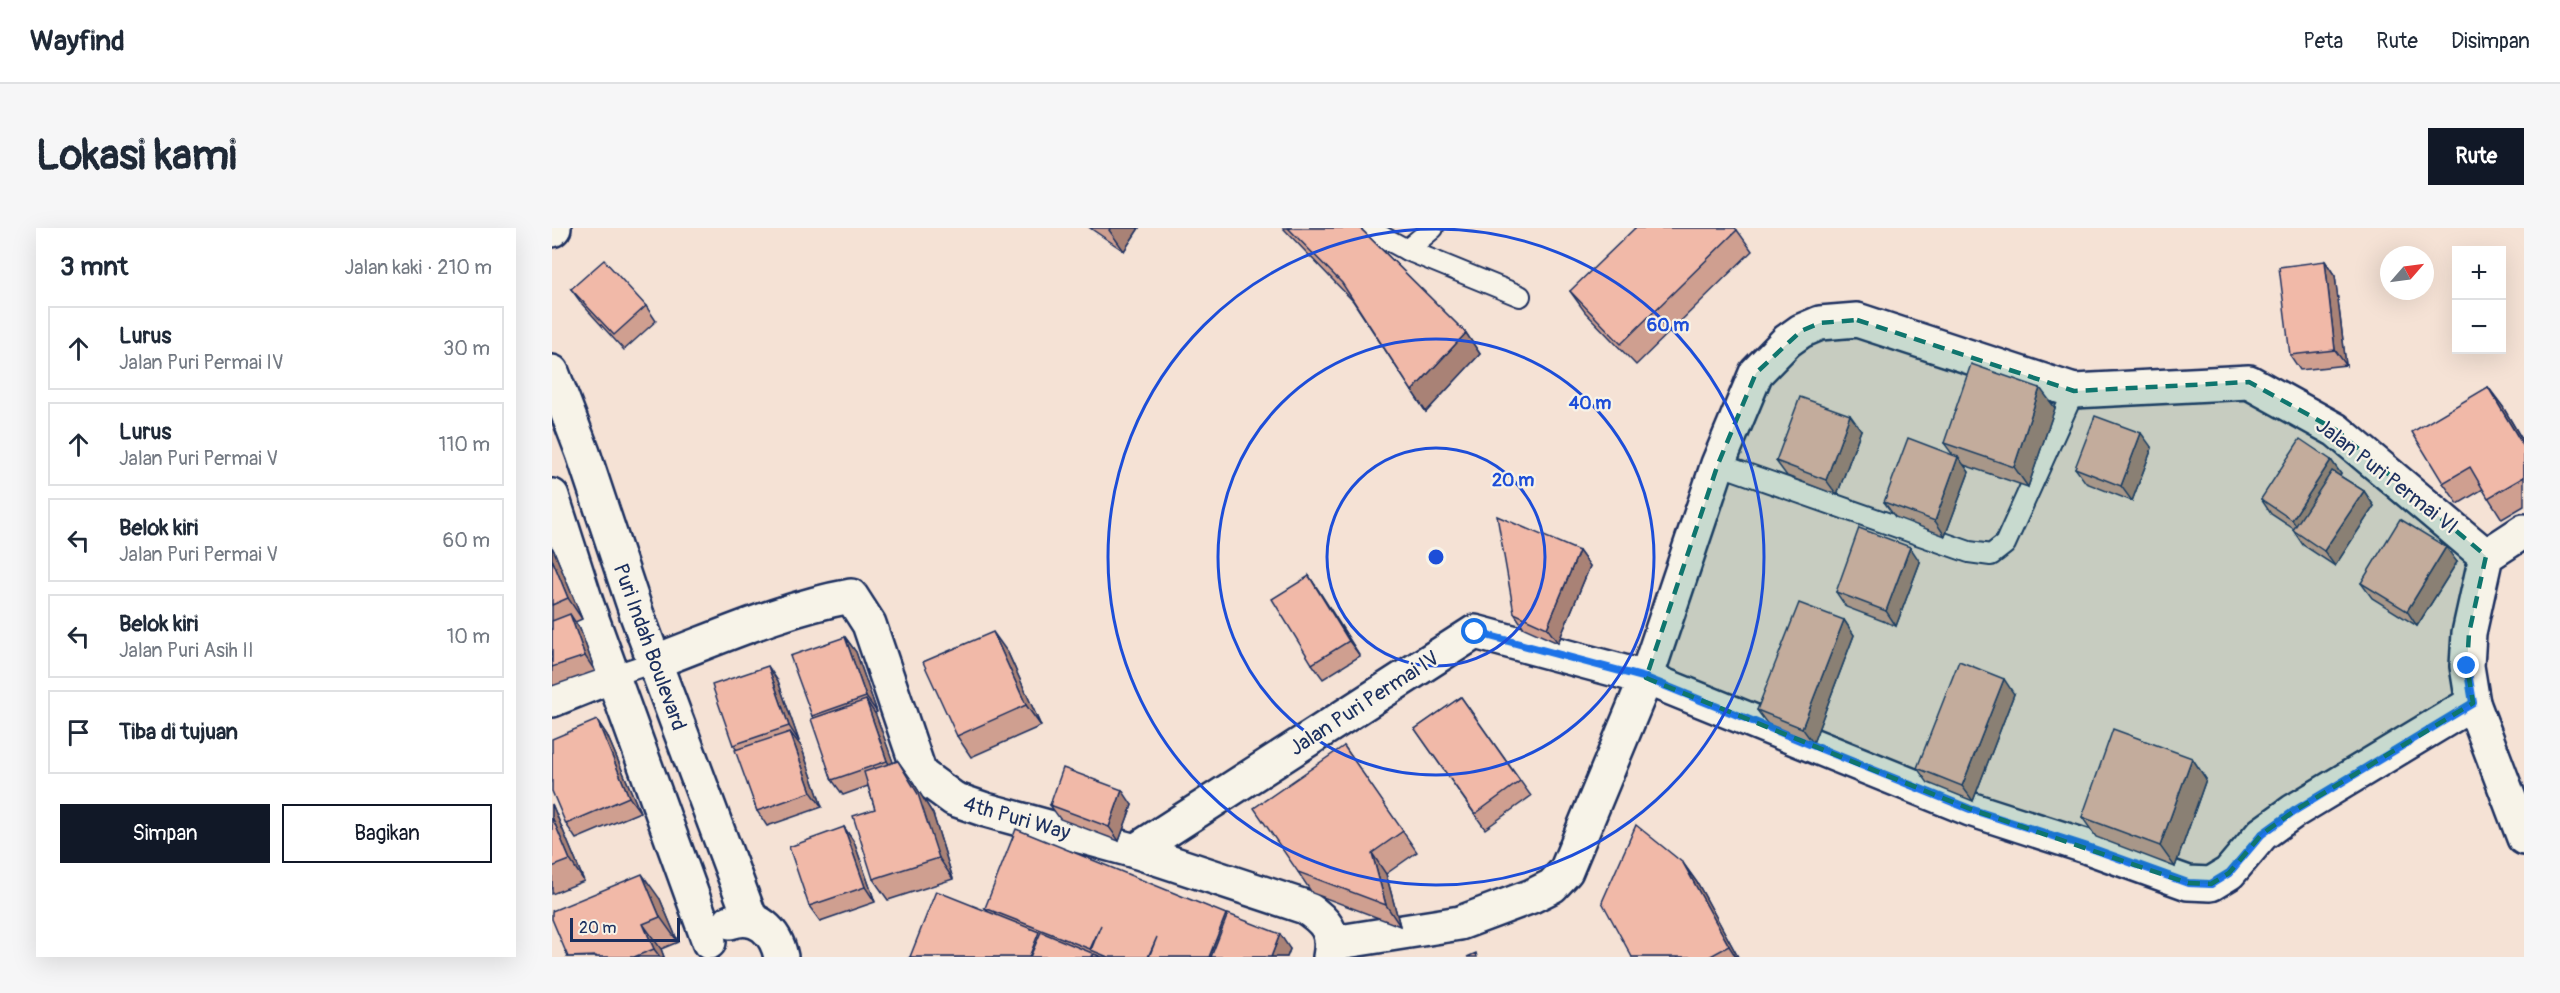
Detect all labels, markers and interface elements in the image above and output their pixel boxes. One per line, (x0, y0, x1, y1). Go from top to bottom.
text: Wayfind (30, 24, 125, 59)
text: Peta (2303, 28, 2343, 55)
text: Rute (2376, 28, 2418, 55)
text: Disimpan (2451, 28, 2530, 55)
button: Rute (2428, 128, 2524, 185)
text: Lokasi kami (36, 130, 236, 182)
north arrow (2380, 246, 2434, 300)
map controls (2452, 246, 2506, 354)
button: + (2452, 246, 2506, 300)
text: 3 mnt (60, 251, 128, 283)
text: Jalan kaki · 210 m (345, 255, 492, 280)
button: − (2452, 300, 2506, 354)
text: 60 m (1647, 314, 1689, 337)
text: Lurus (119, 322, 171, 350)
icon: ahead (62, 332, 95, 365)
text: 30 m (443, 336, 490, 361)
text: Jalan Puri Permai IV (119, 350, 284, 375)
text: 40 m (1569, 392, 1611, 415)
street label: Jalan Puri Permai VI (2310, 413, 2463, 540)
text: Lurus (119, 418, 171, 446)
icon: ahead (62, 428, 95, 461)
text: 110 m (439, 432, 490, 457)
text: Jalan Puri Permai V (119, 446, 278, 471)
text: 20 m (1492, 469, 1534, 492)
text: Belok kiri (119, 514, 198, 542)
icon: left (62, 524, 95, 557)
text: 60 m (443, 528, 490, 553)
text: Jalan Puri Permai V (119, 542, 278, 567)
centre of rings (1426, 547, 1446, 567)
street label: Puri Indah Boulevard (607, 560, 692, 734)
text: Belok kiri (119, 610, 198, 638)
route start (1461, 618, 1487, 644)
icon: left (62, 620, 95, 653)
text: 10 m (446, 624, 490, 649)
text: Jalan Puri Asih II (119, 638, 254, 663)
street label: Jalan Puri Permai IV (1284, 645, 1444, 762)
route end (2453, 652, 2479, 678)
icon: arrive (62, 716, 95, 749)
text: Tiba di tujuan (119, 718, 238, 746)
street label: 4th Puri Way (960, 790, 1073, 847)
button: Simpan (60, 804, 270, 863)
button: Bagikan (282, 804, 492, 863)
scale bar (570, 915, 680, 942)
text: 20 m (579, 918, 617, 938)

